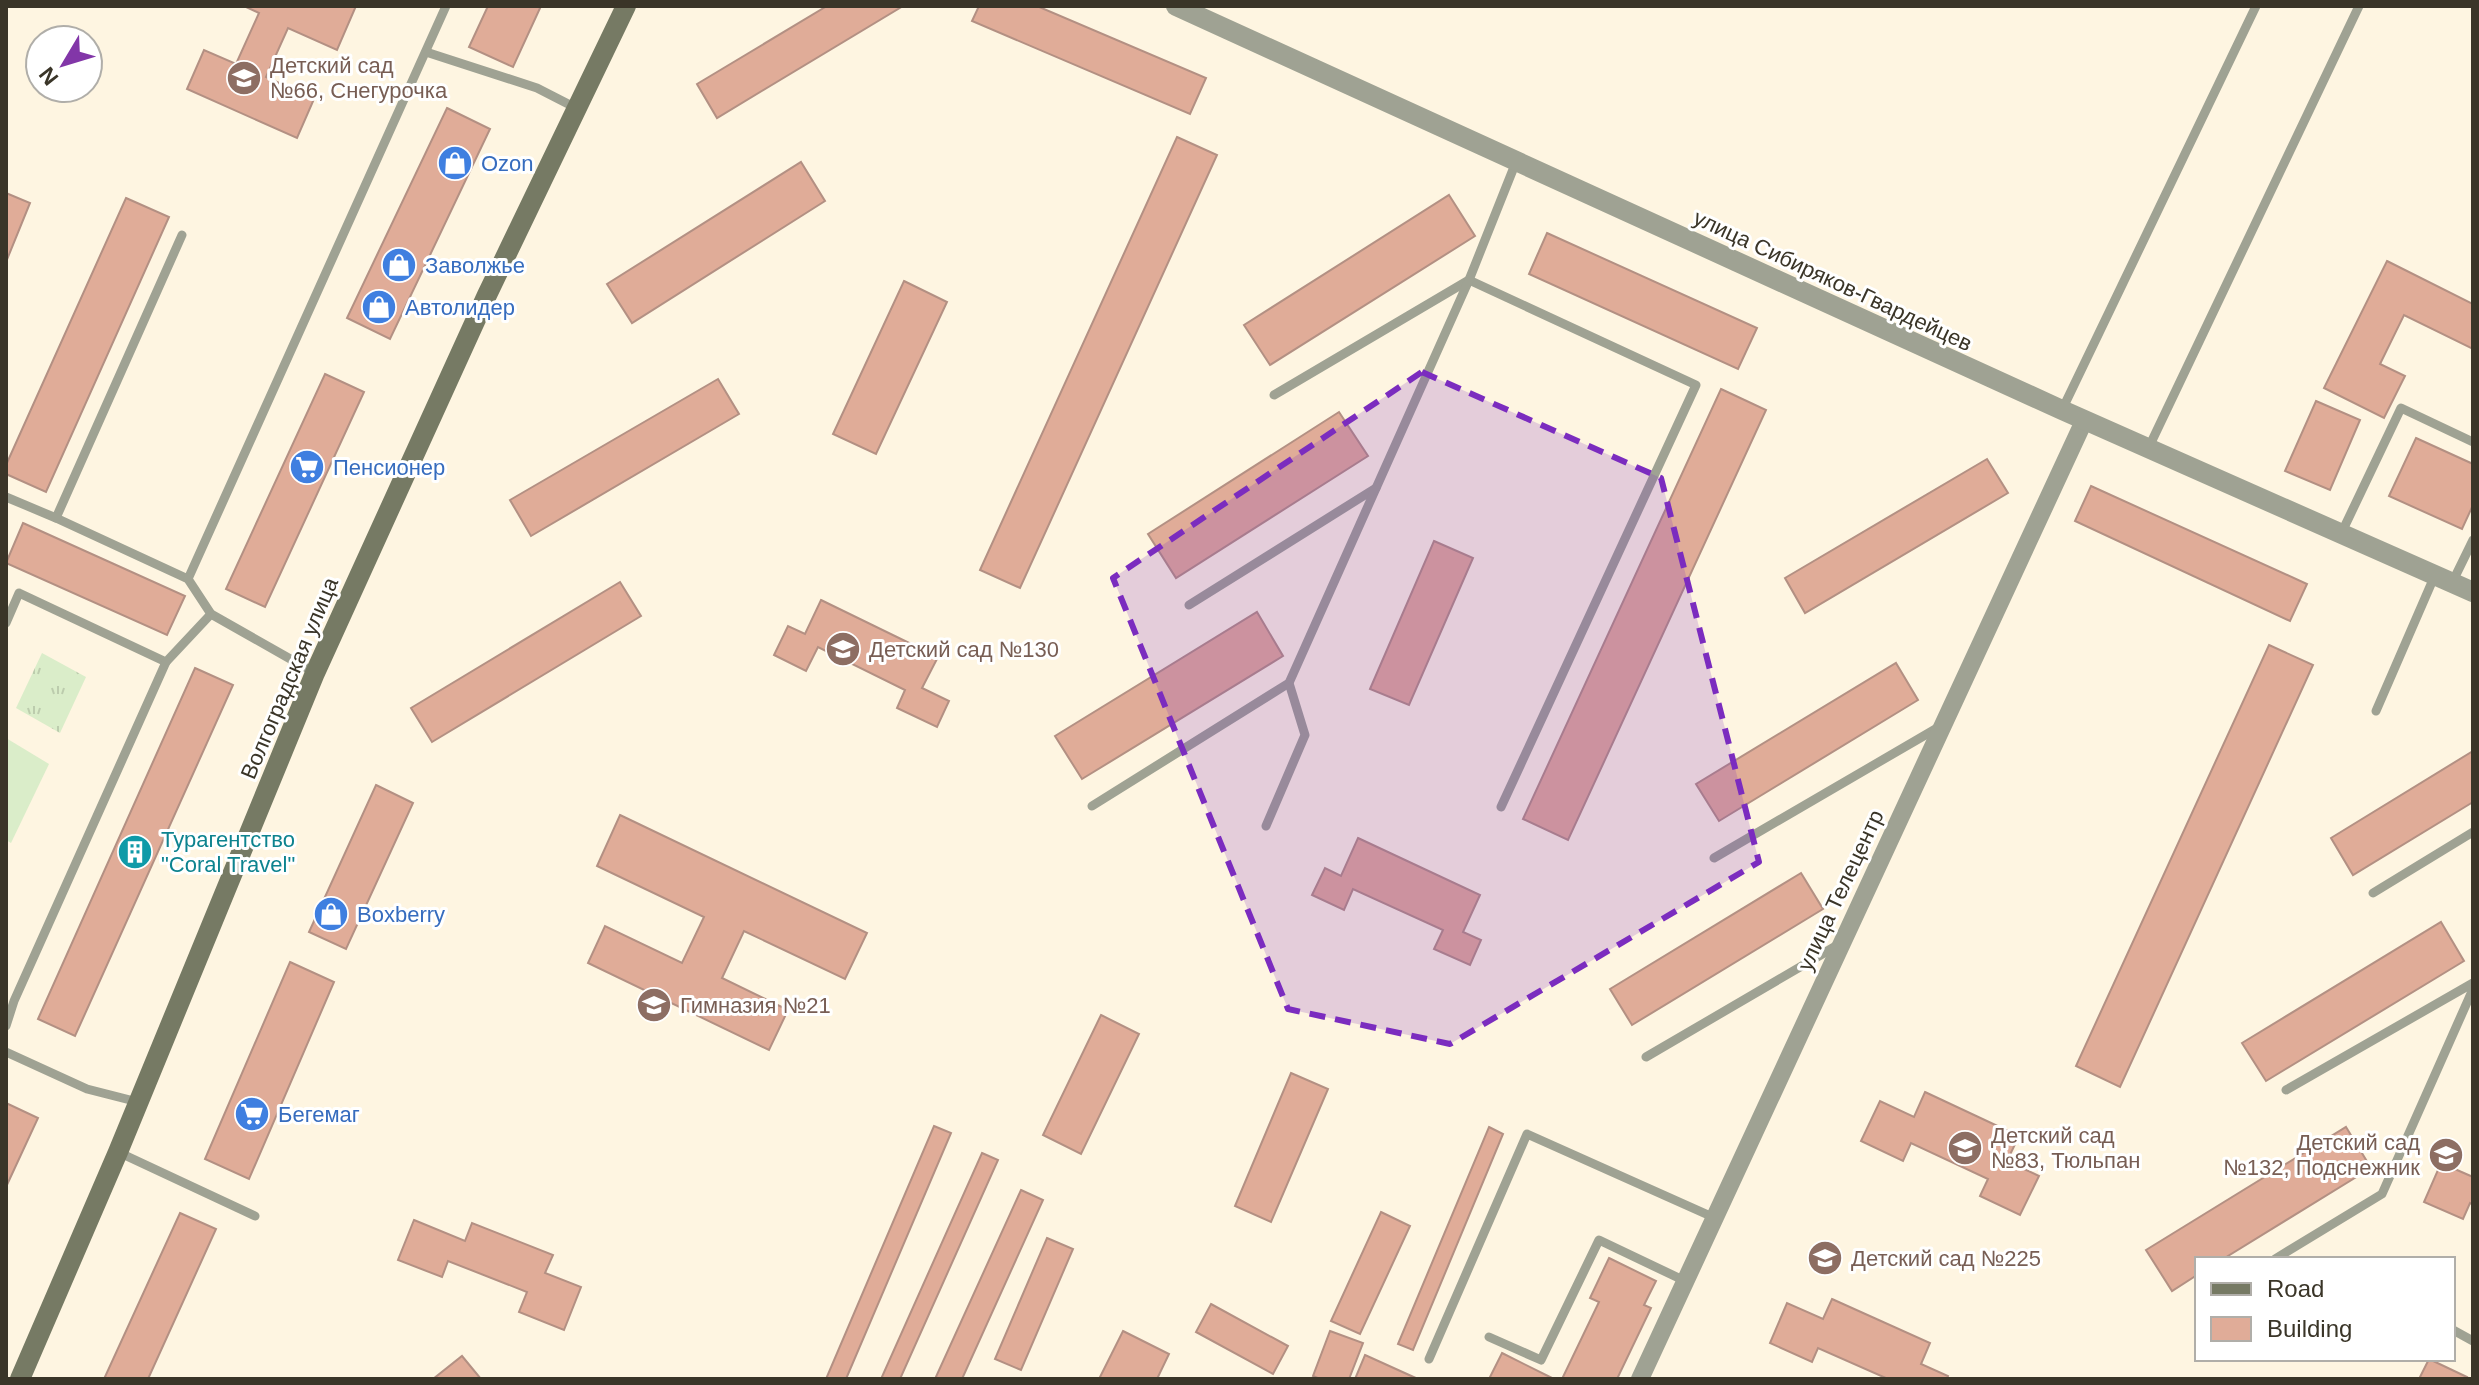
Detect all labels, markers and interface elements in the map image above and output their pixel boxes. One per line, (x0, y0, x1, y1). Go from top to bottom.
north arrow (24, 24, 104, 104)
place label: Детский сад №66, Снегурочка (270, 53, 448, 103)
school or university icon: Детский сад №66, Снегурочка (225, 59, 263, 97)
text: N (34, 62, 63, 90)
shop icon: Ozon (436, 144, 474, 182)
place label: Ozon (481, 151, 534, 176)
street label: улица Сибиряков-Гвардейцев (1690, 205, 1976, 356)
shop icon: Заволжье (380, 246, 418, 284)
place label: Заволжье (425, 253, 525, 278)
shop icon: Автолидер (360, 288, 398, 326)
place label: Автолидер (405, 295, 515, 320)
supermarket icon: Пенсионер (288, 448, 326, 486)
place label: Пенсионер (333, 455, 445, 480)
street label: Волгоградская улица (236, 573, 344, 783)
school or university icon: Детский сад №130 (824, 630, 862, 668)
place label: Детский сад №130 (869, 637, 1059, 662)
street label: улица Телецентр (1792, 806, 1889, 975)
place label: Турагентство "Coral Travel" (161, 827, 295, 877)
building icon: Турагентство "Coral Travel" (116, 833, 154, 871)
shop icon: Boxberry (312, 895, 350, 933)
place label: Boxberry (357, 902, 445, 927)
school or university icon: Гимназия №21 (635, 986, 673, 1024)
place label: Гимназия №21 (680, 993, 831, 1018)
supermarket icon: Бегемаг (233, 1095, 271, 1133)
place label: Бегемаг (278, 1102, 360, 1127)
place label: Детский сад №83, Тюльпан (1991, 1123, 2140, 1173)
school or university icon: Детский сад №83, Тюльпан (1946, 1129, 1984, 1167)
place label: Детский сад №132, Подснежник (2223, 1130, 2420, 1180)
school or university icon: Детский сад №132, Подснежник (2427, 1136, 2465, 1174)
school or university icon: Детский сад №225 (1806, 1239, 1844, 1277)
place label: Детский сад №225 (1851, 1246, 2041, 1271)
legend (2195, 1257, 2455, 1361)
text: Road (2267, 1275, 2324, 1302)
text: Building (2267, 1315, 2352, 1342)

